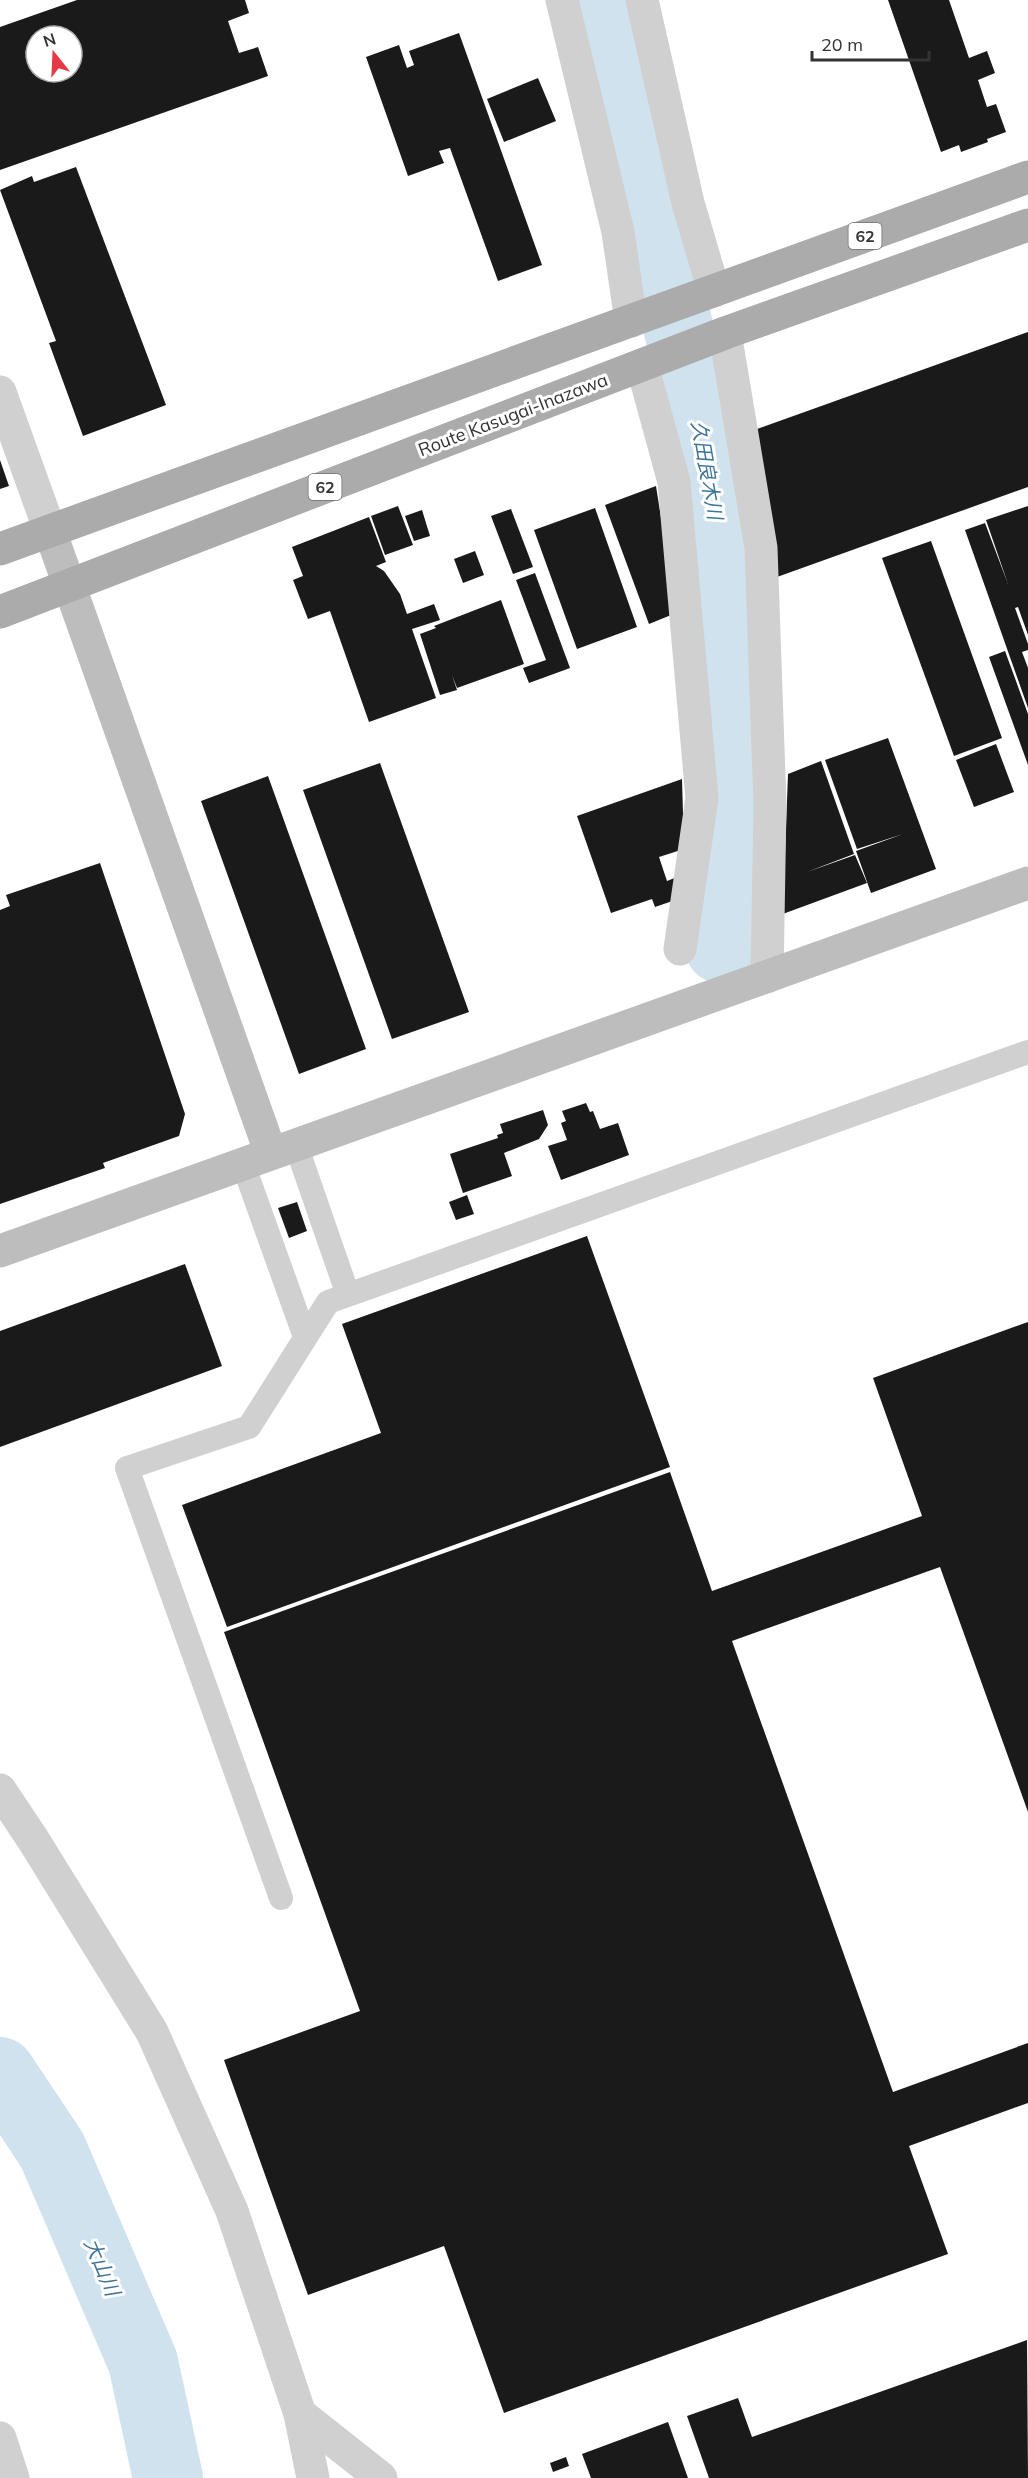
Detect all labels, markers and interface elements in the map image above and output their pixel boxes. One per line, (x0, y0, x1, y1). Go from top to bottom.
north arrow (24, 24, 84, 84)
scale bar (812, 24, 929, 62)
text: N (41, 28, 58, 51)
text: 20 m (821, 33, 863, 56)
road number: 62 (848, 223, 882, 249)
street label: Route Kasugai-Inazawa (415, 368, 611, 461)
water label: 久田良木川 (686, 419, 729, 523)
road number: 62 (308, 474, 342, 500)
water label: 大山川 (79, 2234, 126, 2301)

